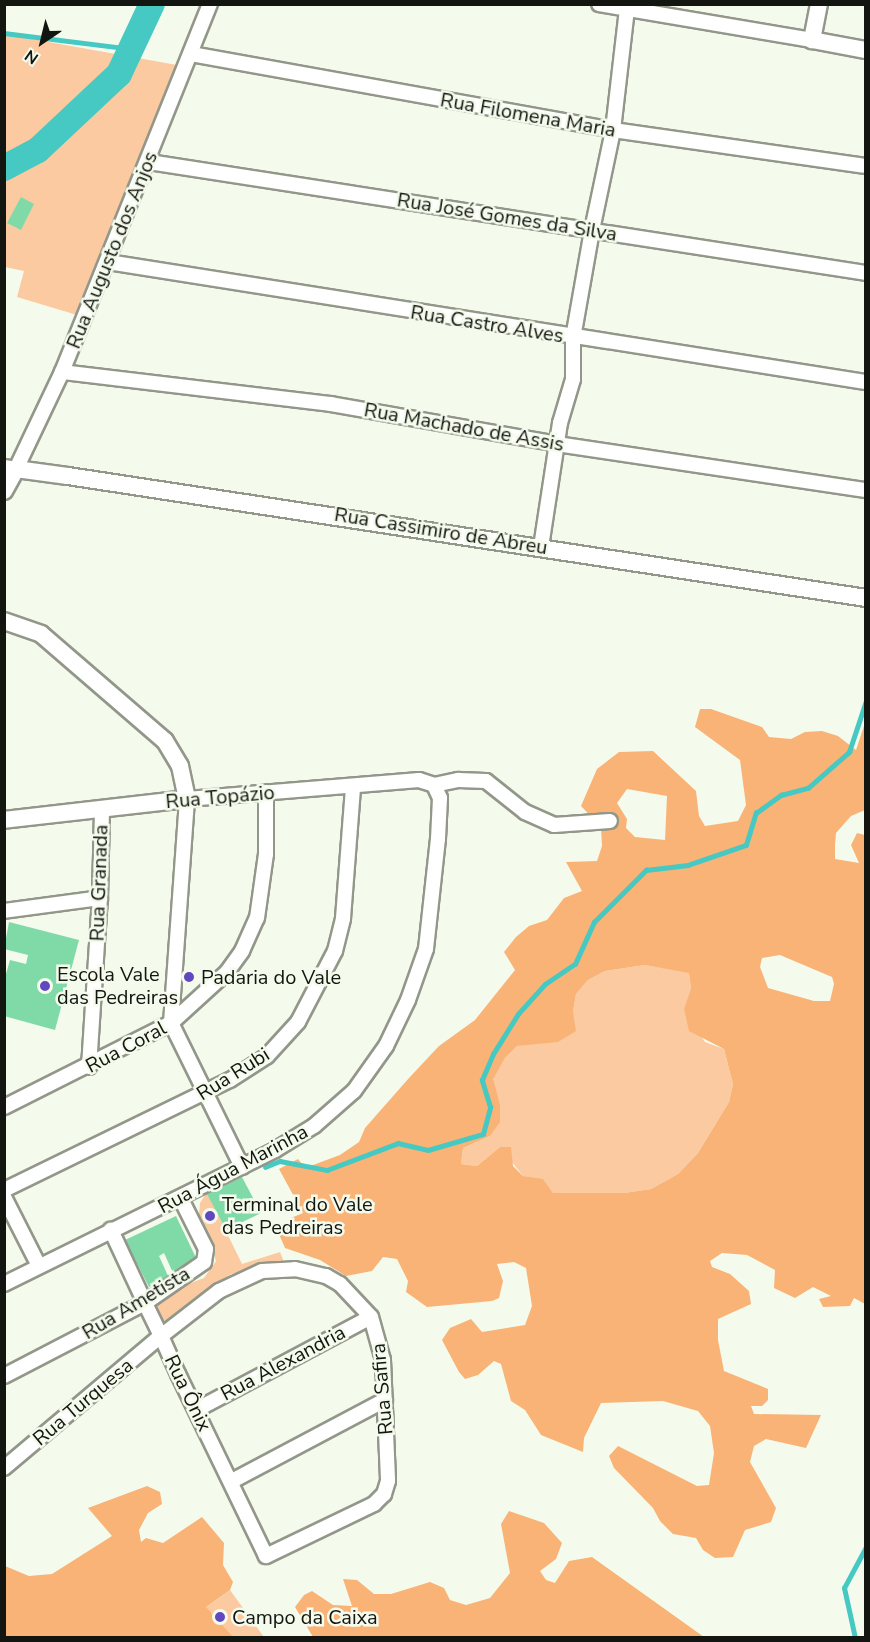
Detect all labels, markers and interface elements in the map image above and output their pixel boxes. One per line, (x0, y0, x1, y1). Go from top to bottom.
north arrow (12, 12, 72, 72)
text: N (20, 44, 43, 69)
street label: Rua Filomena Maria (438, 88, 618, 142)
street label: Rua Augusto dos Anjos (61, 148, 163, 352)
street label: Rua José Gomes da Silva (395, 188, 619, 246)
street label: Rua Castro Alves (409, 300, 565, 348)
street label: Rua Machado de Assis (362, 398, 566, 456)
street label: Rua Cassimiro de Abreu (333, 502, 549, 560)
street label: Rua Topázio (165, 780, 275, 814)
street label: Rua Granada (85, 824, 113, 942)
place label: Escola Vale das Pedreiras (57, 963, 178, 1010)
place label: Padaria do Vale (201, 965, 341, 989)
marker: Padaria do Vale (182, 970, 196, 984)
marker: Escola Vale das Pedreiras (38, 979, 52, 993)
street label: Rua Coral (82, 1016, 170, 1078)
street label: Rua Rubi (192, 1042, 274, 1106)
street label: Rua Água Marinha (154, 1119, 312, 1219)
place label: Terminal do Vale das Pedreiras (222, 1192, 373, 1239)
marker: Terminal do Vale das Pedreiras (203, 1209, 217, 1223)
street label: Rua Ametista (78, 1261, 194, 1345)
street label: Rua Alexandria (217, 1320, 349, 1406)
street label: Rua Safira (366, 1342, 398, 1436)
street label: Rua Ônix (159, 1351, 217, 1435)
street label: Rua Turquesa (28, 1353, 138, 1451)
place label: Campo da Caixa (232, 1605, 378, 1629)
marker: Campo da Caixa (213, 1610, 227, 1624)

